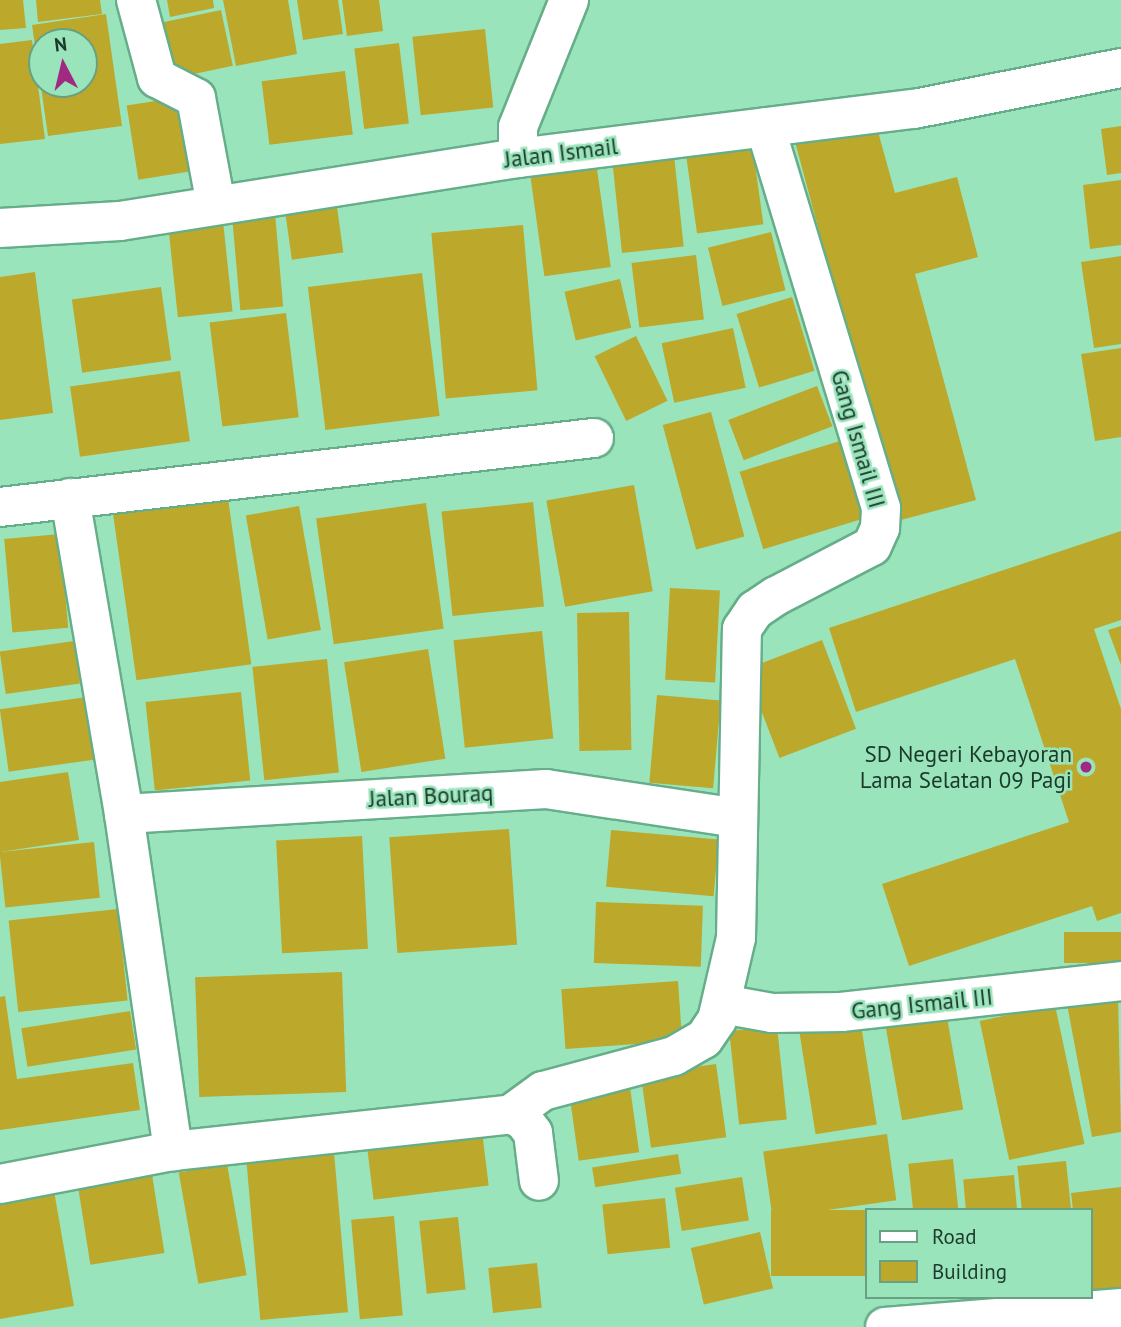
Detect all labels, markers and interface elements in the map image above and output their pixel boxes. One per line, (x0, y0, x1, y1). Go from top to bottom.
north arrow (28, 28, 98, 98)
text: N (53, 31, 68, 57)
street label: Jalan Ismail (503, 132, 619, 174)
street label: Gang Ismail III (825, 367, 891, 511)
place label: SD Negeri Kebayoran Lama Selatan 09 Pagi (860, 740, 1072, 794)
marker: SD Negeri Kebayoran Lama Selatan 09 Pagi (1078, 759, 1094, 775)
street label: Jalan Bouraq (368, 779, 494, 813)
street label: Gang Ismail III (850, 983, 994, 1025)
legend (866, 1208, 1093, 1299)
text: Road (932, 1223, 976, 1250)
text: Building (932, 1258, 1007, 1285)

